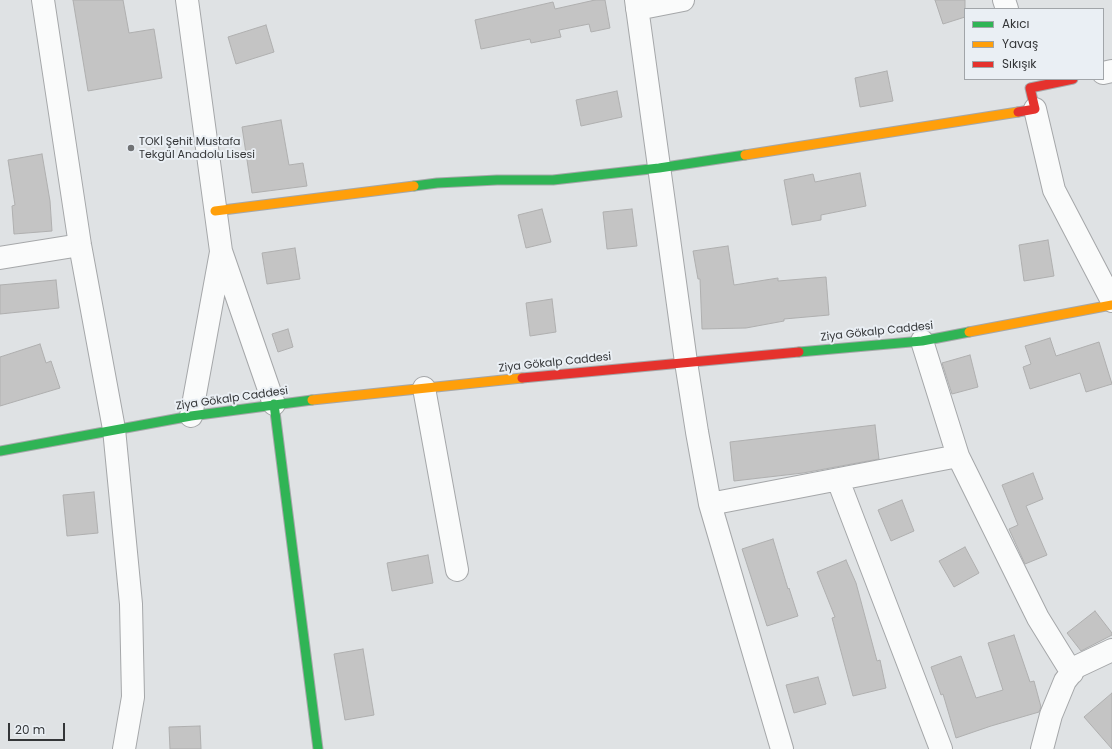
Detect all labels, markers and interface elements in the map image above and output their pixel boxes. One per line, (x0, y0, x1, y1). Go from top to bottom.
legend (964, 8, 1104, 80)
text: Akıcı (1002, 15, 1029, 32)
text: Yavaş (1002, 35, 1038, 52)
text: Sıkışık (1002, 55, 1037, 72)
place label: TOKİ Şehit Mustafa Tekgül Anadolu Lisesi (139, 135, 255, 161)
marker: TOKİ Şehit Mustafa Tekgül Anadolu Lisesi (126, 143, 136, 153)
street label: Ziya Gökalp Caddesi (820, 320, 934, 344)
street label: Ziya Gökalp Caddesi (498, 351, 612, 375)
street label: Ziya Gökalp Caddesi (175, 385, 289, 413)
scale bar (10, 715, 67, 741)
text: 20 m (15, 721, 45, 738)

